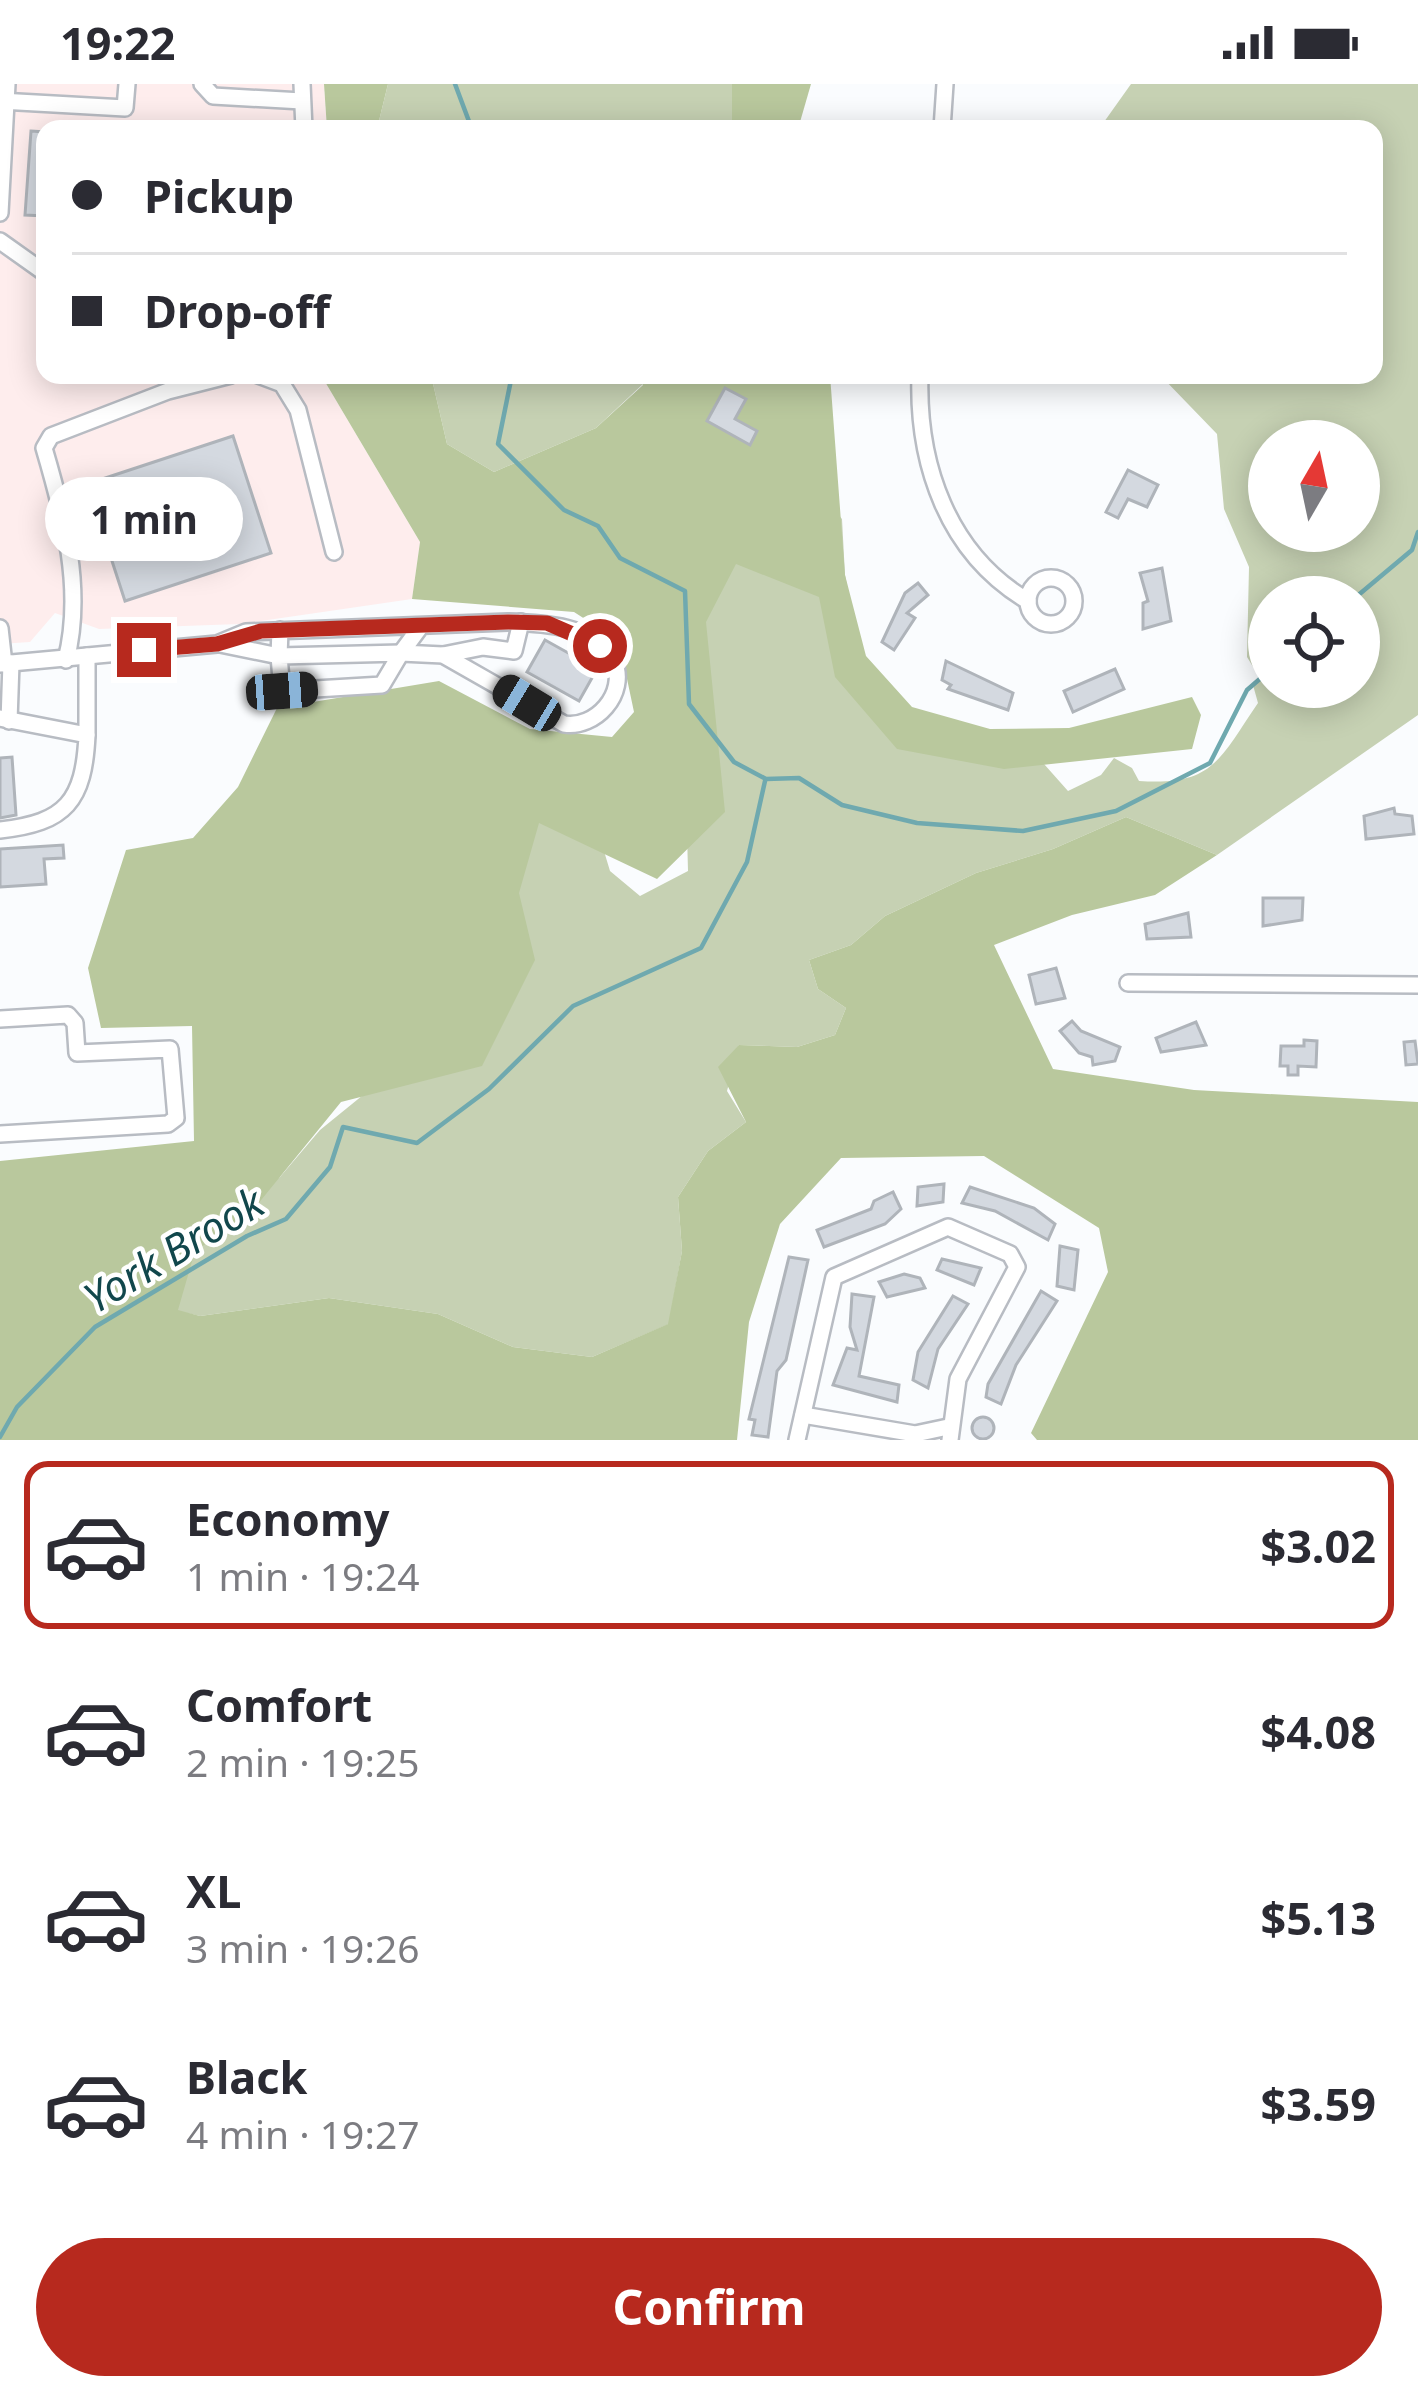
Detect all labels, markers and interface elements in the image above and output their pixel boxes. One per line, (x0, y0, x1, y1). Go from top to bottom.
text: 19:22 (60, 12, 176, 73)
text: Pickup (144, 165, 294, 226)
text: Drop-off (144, 280, 330, 341)
north arrow (1248, 420, 1380, 552)
map controls (1248, 420, 1380, 708)
callout: 1 min (45, 476, 243, 560)
text: 1 min (90, 492, 198, 545)
button: locate (1248, 576, 1380, 708)
route start (573, 619, 627, 673)
route end (117, 623, 171, 677)
car (487, 669, 567, 737)
car (245, 671, 319, 711)
water label: York Brook (72, 1172, 276, 1325)
text: Economy (186, 1488, 390, 1549)
icon: car (42, 1491, 150, 1599)
text: $3.02 (1260, 1515, 1376, 1576)
text: 1 min · 19:24 (186, 1549, 420, 1602)
text: Comfort (186, 1674, 372, 1735)
icon: car (42, 1677, 150, 1785)
text: $4.08 (1260, 1701, 1376, 1762)
text: 2 min · 19:25 (186, 1735, 420, 1788)
text: XL (186, 1860, 241, 1921)
icon: car (42, 1863, 150, 1971)
text: $5.13 (1260, 1887, 1376, 1948)
text: 3 min · 19:26 (186, 1921, 420, 1974)
text: Black (186, 2046, 307, 2107)
icon: car (42, 2049, 150, 2157)
text: $3.59 (1260, 2073, 1376, 2134)
text: 4 min · 19:27 (186, 2107, 420, 2160)
button: Confirm (36, 2238, 1382, 2376)

